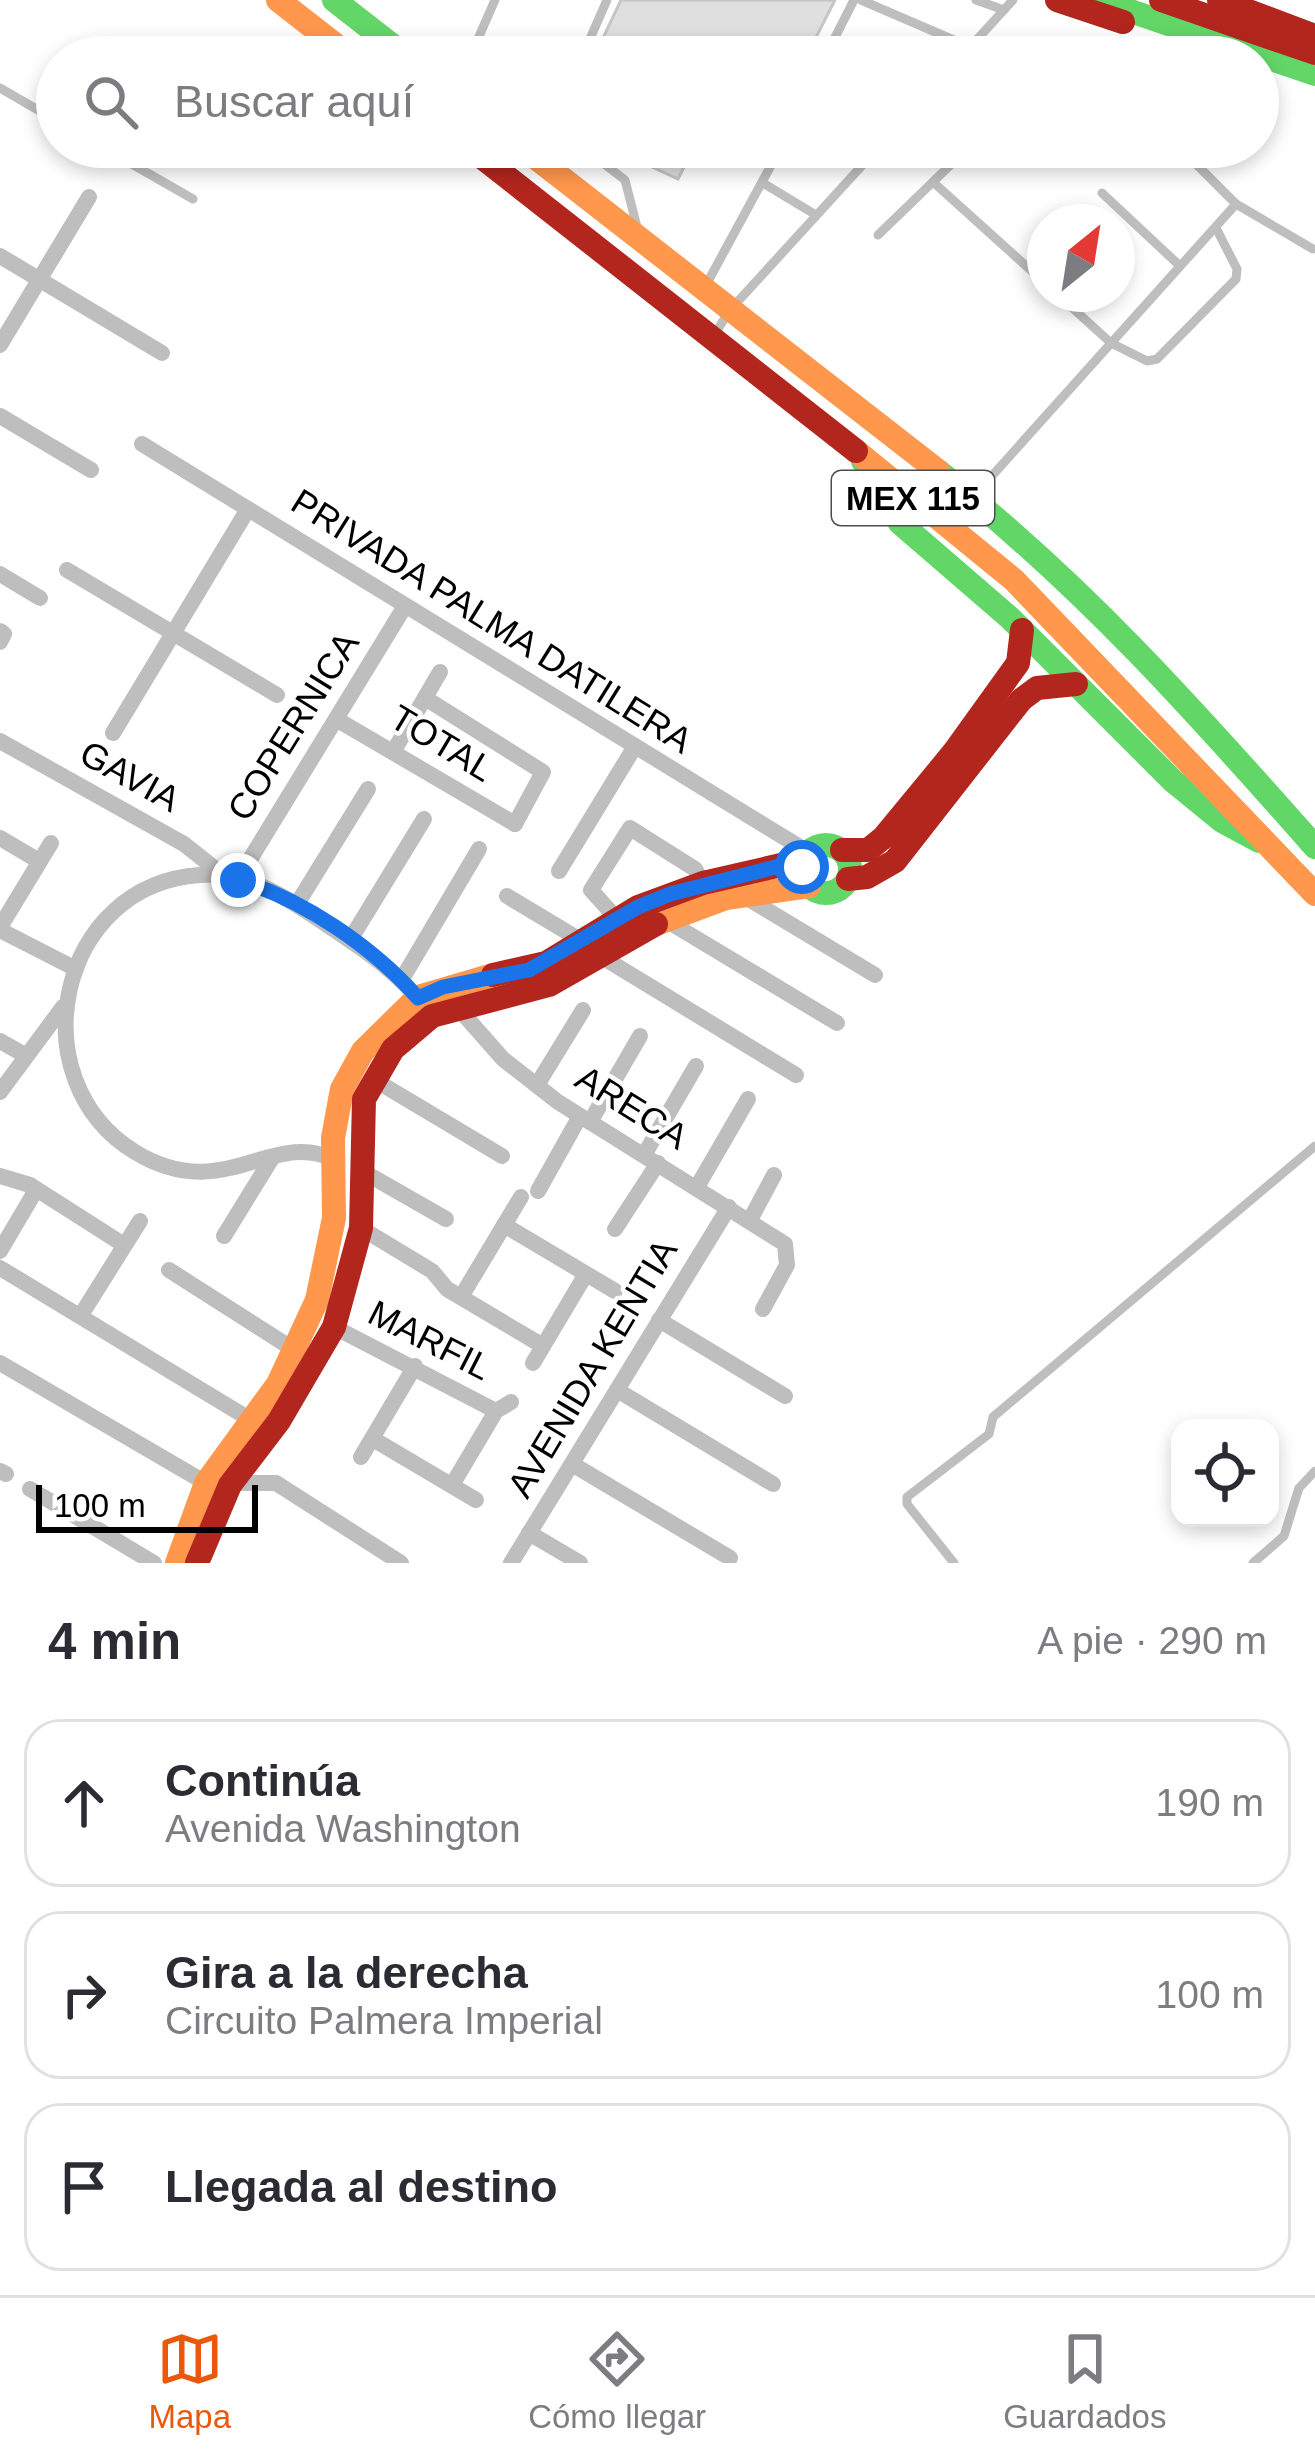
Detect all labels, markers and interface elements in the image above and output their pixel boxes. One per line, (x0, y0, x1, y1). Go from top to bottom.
search box (36, 36, 1279, 168)
icon: search (78, 69, 144, 135)
text: Buscar aquí (174, 76, 414, 127)
north arrow (1027, 204, 1135, 312)
road number: MEX 115 (832, 471, 994, 525)
street label: PRIVADA PALMA DATILERA (284, 481, 700, 761)
street label: COPERNICA (219, 624, 367, 828)
street label: TOTAL (383, 696, 501, 790)
street label: GAVIA (73, 732, 187, 820)
route start (775, 840, 829, 894)
route end (211, 853, 265, 907)
street label: ARECA (569, 1057, 695, 1157)
street label: AVENIDA KENTIA (499, 1232, 685, 1504)
street label: MARFIL (362, 1292, 498, 1388)
map controls (1171, 1419, 1279, 1527)
button: locate (1171, 1419, 1279, 1527)
scale bar (36, 1479, 258, 1532)
text: 100 m (54, 1487, 146, 1524)
text: 4 min (48, 1613, 181, 1670)
text: A pie · 290 m (1037, 1619, 1267, 1662)
text: Continúa (165, 1755, 360, 1806)
icon: ahead (51, 1770, 117, 1836)
text: 190 m (1156, 1781, 1264, 1824)
text: Avenida Washington (165, 1807, 521, 1850)
text: Gira a la derecha (165, 1947, 528, 1998)
icon: right (51, 1962, 117, 2028)
text: 100 m (1156, 1973, 1264, 2016)
text: Circuito Palmera Imperial (165, 1999, 603, 2042)
icon: arrive (51, 2154, 117, 2220)
text: Llegada al destino (165, 2161, 558, 2212)
tab: Mapa (149, 2326, 231, 2436)
tab: Cómo llegar (528, 2326, 706, 2436)
tab: Guardados (1003, 2326, 1166, 2436)

